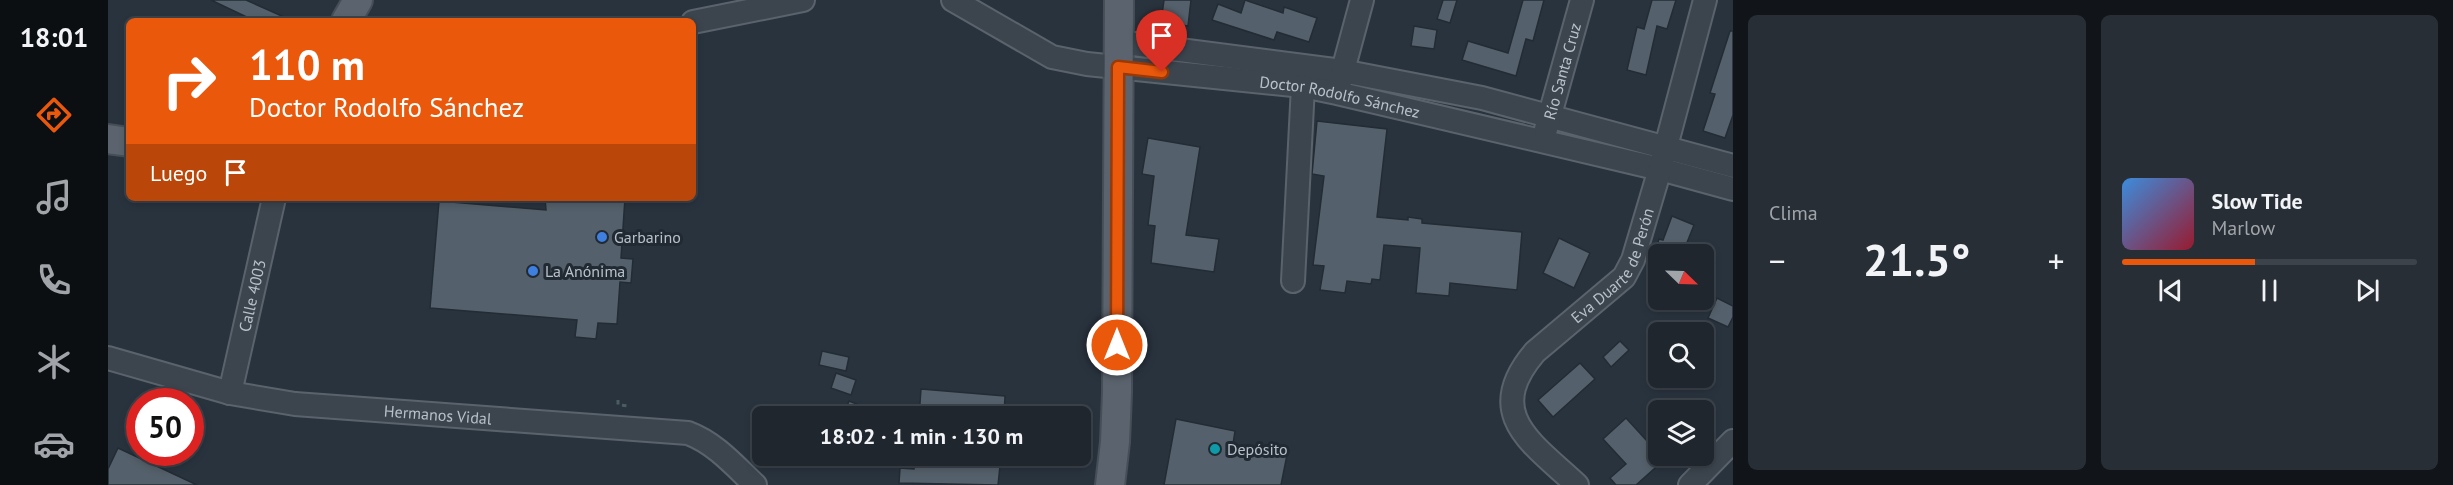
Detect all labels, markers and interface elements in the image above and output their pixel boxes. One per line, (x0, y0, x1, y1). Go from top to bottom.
pin (1136, 10, 1187, 72)
icon: arrive (1145, 19, 1178, 52)
text: 18:01 (20, 20, 88, 54)
street label: Río Santa Cruz (1539, 21, 1585, 122)
text: 110 m (249, 37, 365, 92)
icon: right (150, 42, 228, 120)
street label: Doctor Rodolfo Sánchez (1259, 72, 1422, 122)
text: Doctor Rodolfo Sánchez (249, 90, 524, 124)
icon: directions (33, 94, 75, 136)
icon: arrive (219, 156, 252, 189)
text: Luego (150, 159, 207, 187)
icon: music (33, 176, 75, 218)
text: Slow Tide (2212, 187, 2303, 215)
text: Clima (1769, 200, 1818, 226)
street label: Eva Duarte de Perón (1567, 206, 1658, 327)
text: Marlow (2212, 215, 2275, 241)
place label: Garbarino (614, 227, 681, 247)
marker: Garbarino (595, 230, 609, 244)
text: 21.5° (1863, 230, 1970, 288)
text: − (1769, 239, 1786, 282)
text: + (2048, 239, 2065, 282)
north arrow (1648, 244, 1714, 310)
map controls (1648, 244, 1714, 466)
street label: Calle 4003 (234, 257, 270, 334)
icon: phone (33, 259, 75, 301)
place label: La Anónima (545, 261, 625, 281)
marker: La Anónima (526, 264, 540, 278)
icon: previous (2154, 274, 2187, 307)
icon: pause (2253, 274, 2286, 307)
icon: next (2351, 274, 2384, 307)
position arrow (1085, 313, 1149, 377)
button: search (1648, 322, 1714, 388)
icon: climate (33, 341, 75, 383)
speed limit sign: 50 (126, 388, 204, 466)
button: layers (1648, 400, 1714, 466)
street label: Hermanos Vidal (383, 401, 493, 428)
text: 18:02 · 1 min · 130 m (820, 422, 1023, 450)
icon: car (33, 423, 75, 465)
place label: Depósito (1227, 439, 1288, 459)
marker: Depósito (1208, 442, 1222, 456)

